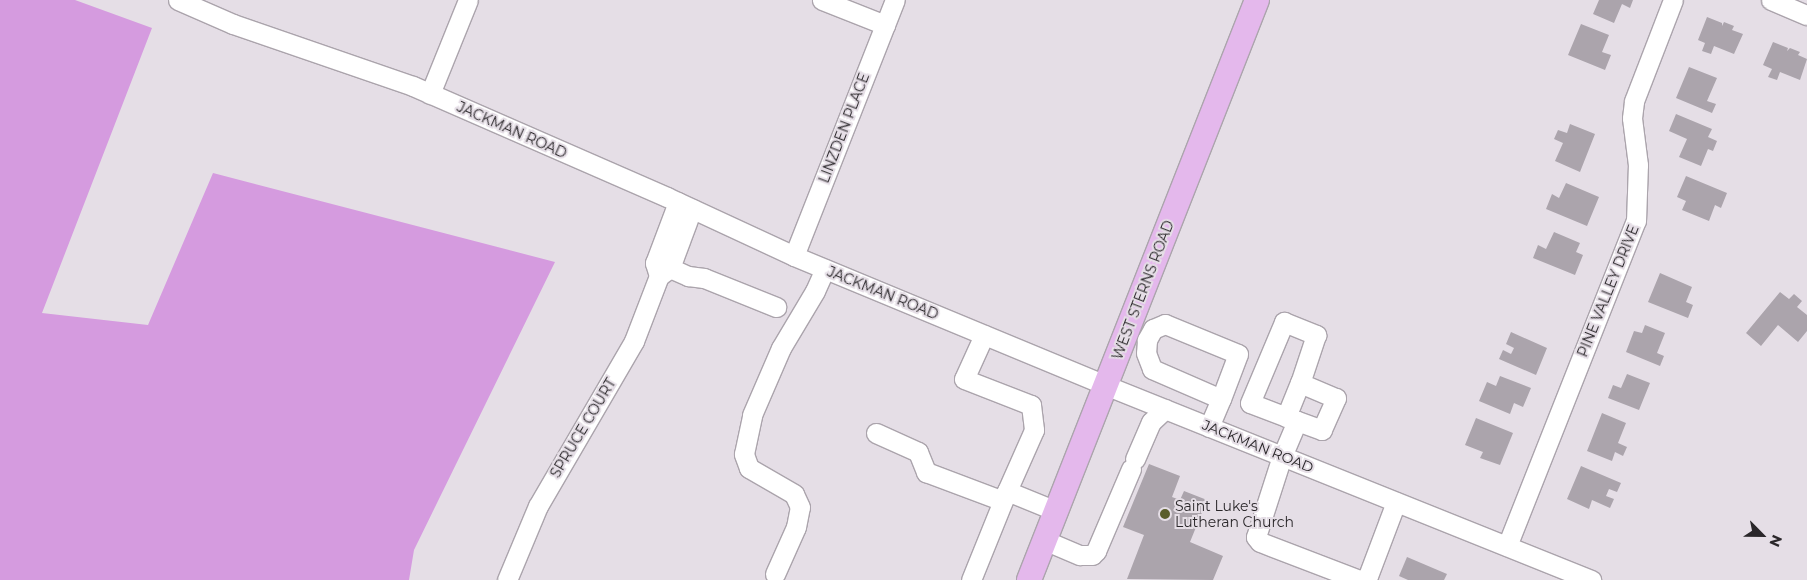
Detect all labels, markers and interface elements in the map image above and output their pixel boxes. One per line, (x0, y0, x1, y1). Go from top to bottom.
street label: LINZDEN PLACE (815, 71, 873, 185)
street label: JACKMAN ROAD (455, 98, 569, 162)
street label: WEST STERNS ROAD (1109, 218, 1177, 362)
street label: PINE VALLEY DRIVE (1574, 223, 1642, 359)
street label: JACKMAN ROAD (825, 263, 941, 323)
street label: SPRUCE COURT (547, 375, 619, 481)
street label: JACKMAN ROAD (1200, 416, 1316, 476)
place label: Saint Luke's Lutheran Church (1175, 498, 1294, 530)
marker: Saint Luke's Lutheran Church (1159, 508, 1171, 520)
north arrow (1737, 510, 1787, 560)
text: N (1765, 532, 1786, 550)

